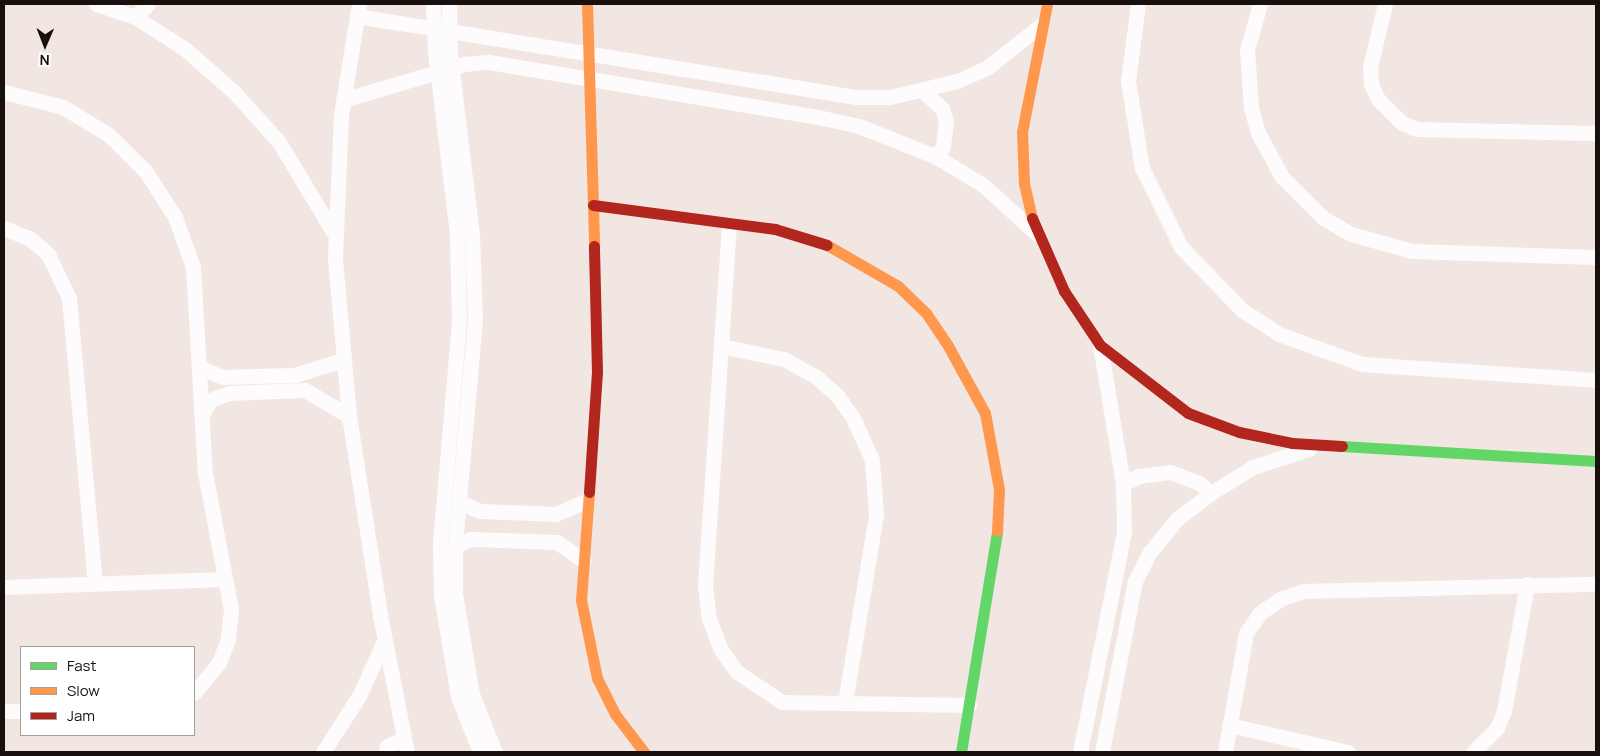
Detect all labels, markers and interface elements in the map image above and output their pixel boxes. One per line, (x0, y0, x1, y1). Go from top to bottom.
north arrow (20, 20, 70, 70)
text: N (40, 51, 50, 70)
legend (20, 646, 195, 736)
text: Fast (67, 655, 96, 676)
text: Slow (67, 680, 100, 701)
text: Jam (67, 705, 95, 726)

